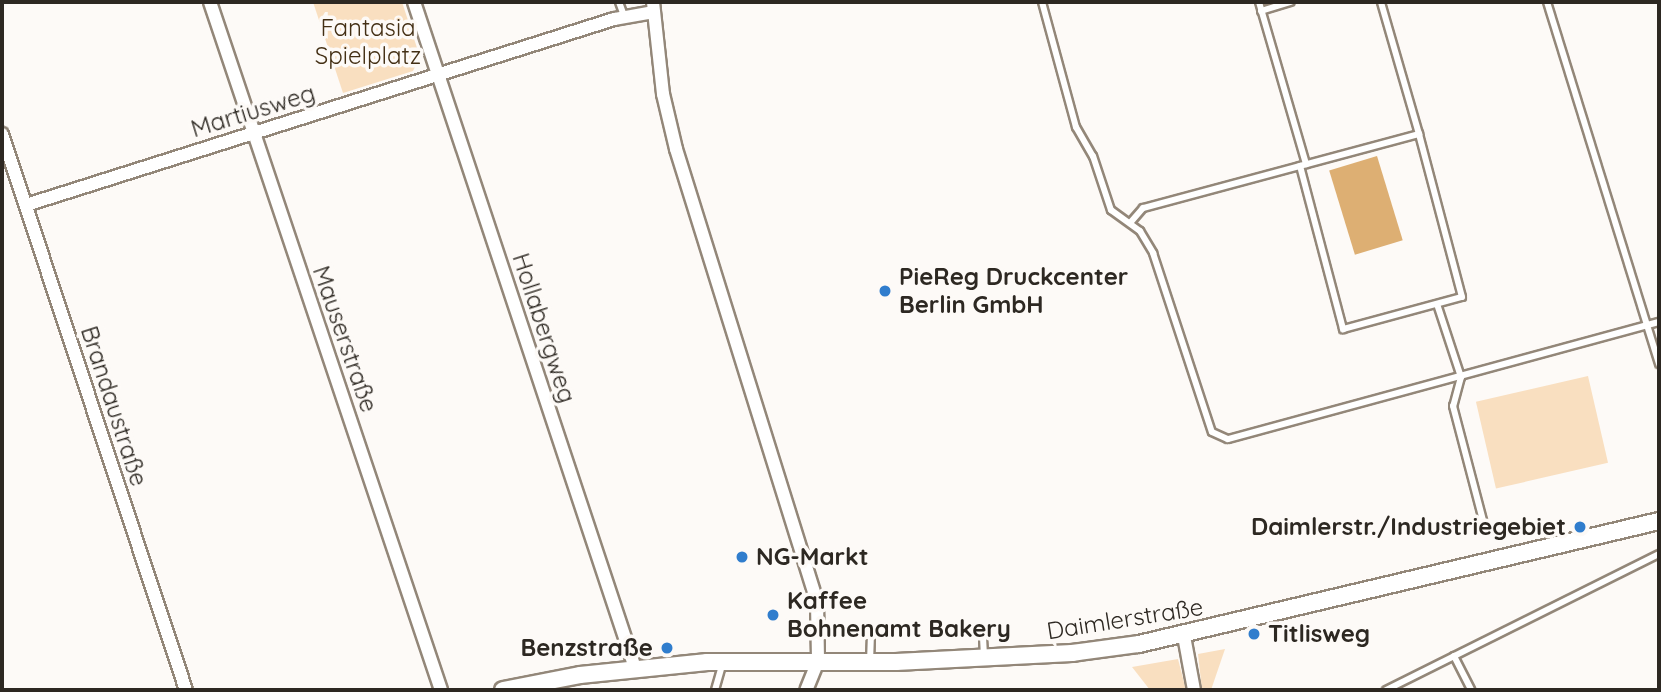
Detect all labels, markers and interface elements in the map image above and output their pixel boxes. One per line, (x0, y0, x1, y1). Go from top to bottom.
park label: Fantasia Spielplatz (315, 14, 421, 70)
street label: Martiusweg (187, 78, 319, 144)
street label: Hollabergweg (506, 249, 582, 407)
street label: Mauserstraße (307, 262, 383, 416)
place label: PieReg Druckcenter Berlin GmbH (899, 263, 1128, 319)
marker: PieReg Druckcenter Berlin GmbH (877, 283, 893, 299)
street label: Brandaustraße (75, 322, 153, 490)
place label: Daimlerstr./Industriegebiet (1251, 513, 1566, 541)
marker: Daimlerstr./Industriegebiet (1572, 519, 1588, 535)
place label: NG-Markt (756, 543, 868, 571)
marker: NG-Markt (734, 549, 750, 565)
place label: Kaffee Bohnenamt Bakery (787, 587, 1011, 643)
street label: Daimlerstraße (1045, 592, 1205, 646)
marker: Kaffee Bohnenamt Bakery (765, 607, 781, 623)
place label: Titlisweg (1268, 620, 1370, 648)
marker: Titlisweg (1246, 626, 1262, 642)
place label: Benzstraße (520, 634, 653, 662)
marker: Benzstraße (659, 640, 675, 656)

